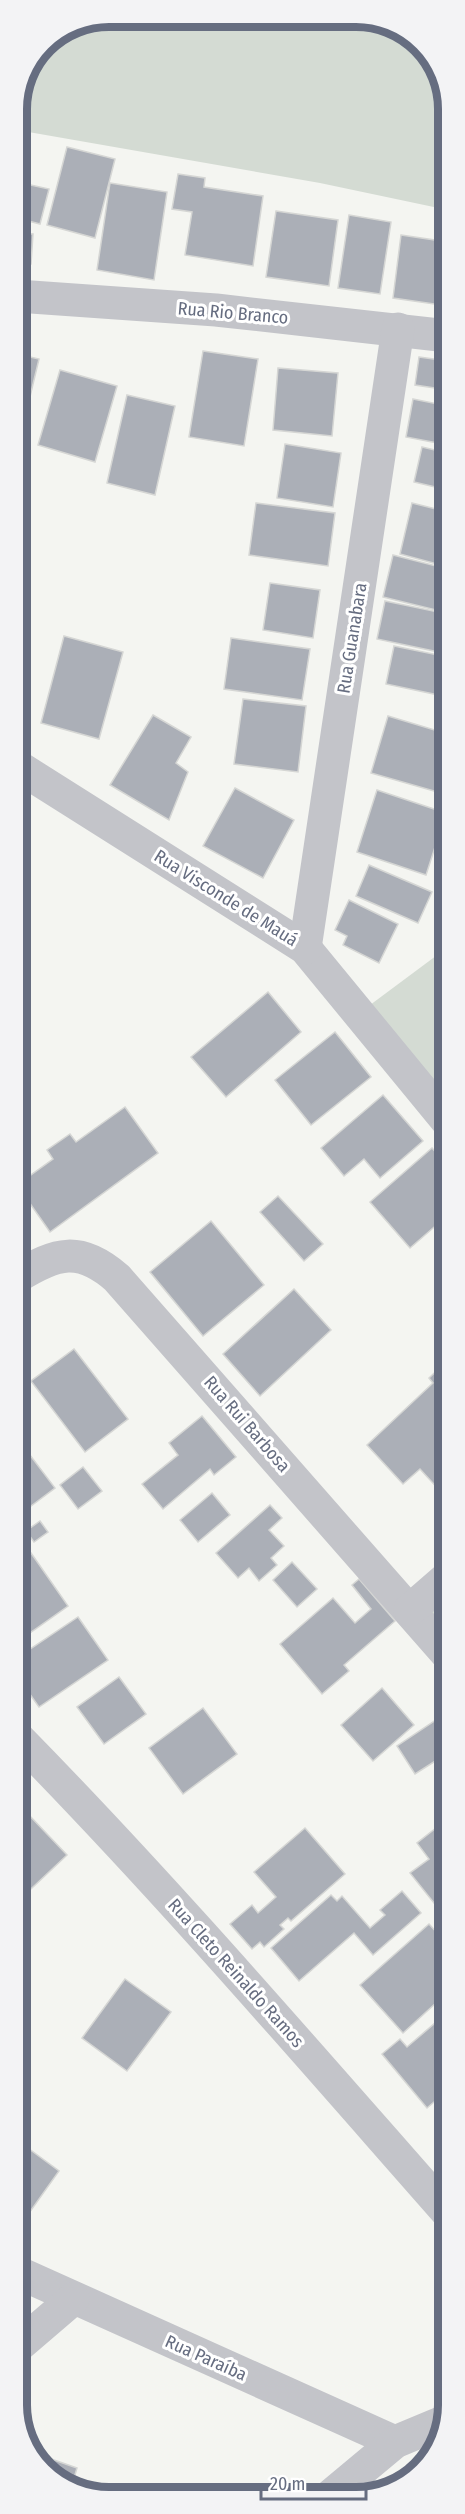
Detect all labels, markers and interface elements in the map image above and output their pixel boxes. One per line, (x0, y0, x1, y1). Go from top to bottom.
street label: Rua Rio Branco (177, 297, 289, 329)
street label: Rua Guanabara (332, 581, 372, 695)
street label: Rua Visconde de Mauá (150, 845, 302, 951)
street label: Rua Rui Barbosa (199, 1371, 295, 1477)
street label: Rua Cleto Reinaldo Ramos (163, 1894, 309, 2052)
street label: Rua Paraíba (162, 2330, 250, 2386)
scale bar (261, 2463, 366, 2501)
text: 20 m (270, 2473, 305, 2495)

